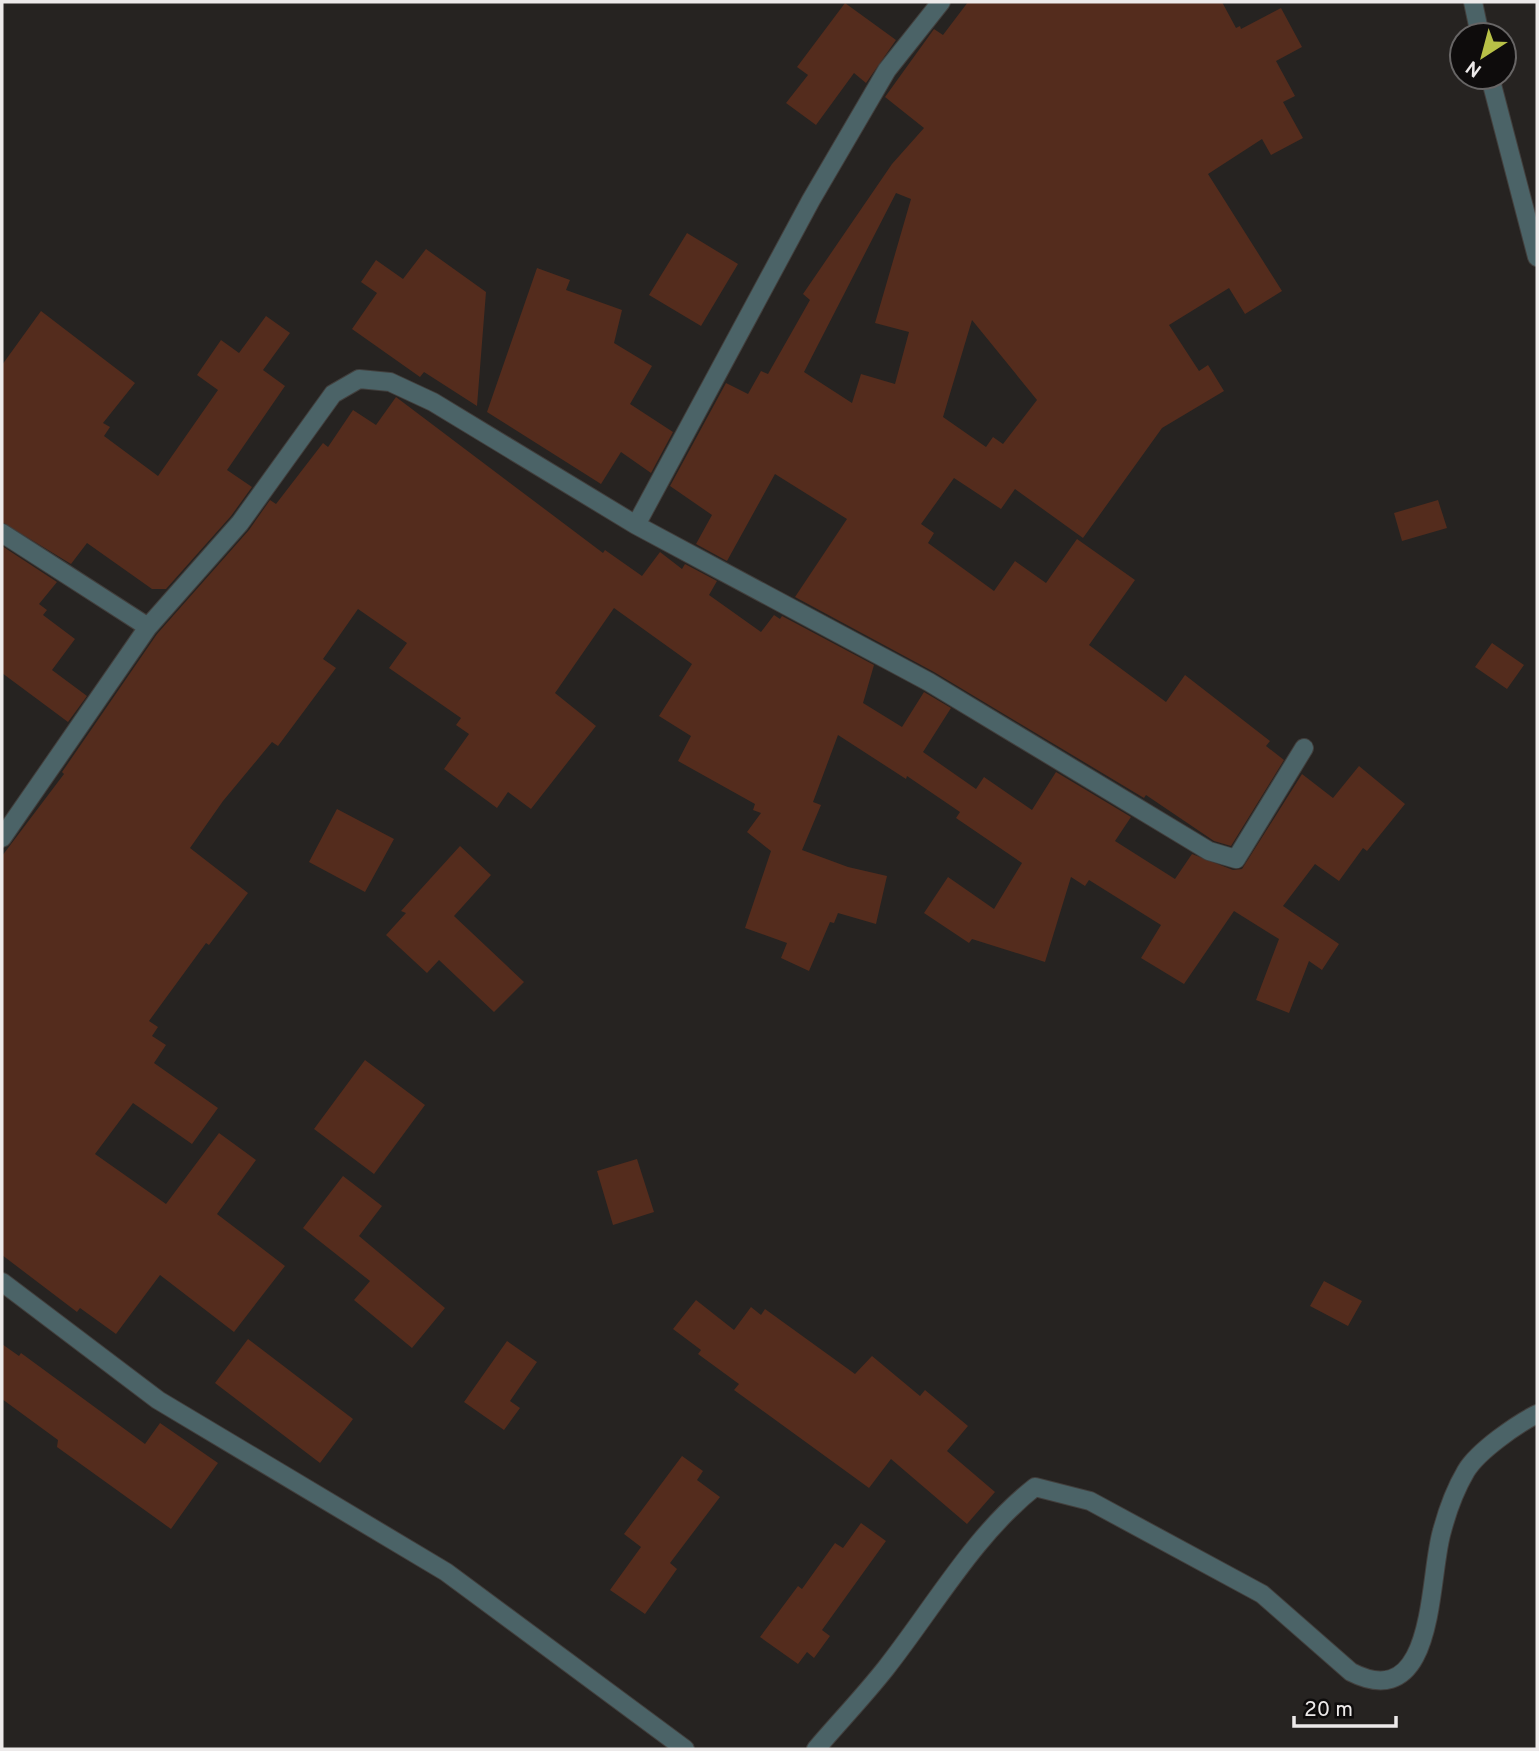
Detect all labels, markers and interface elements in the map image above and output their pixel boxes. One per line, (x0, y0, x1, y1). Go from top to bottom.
north arrow (1448, 21, 1518, 91)
text: N (1462, 54, 1487, 82)
scale bar (1294, 1684, 1396, 1728)
text: 20 m (1304, 1697, 1353, 1724)

